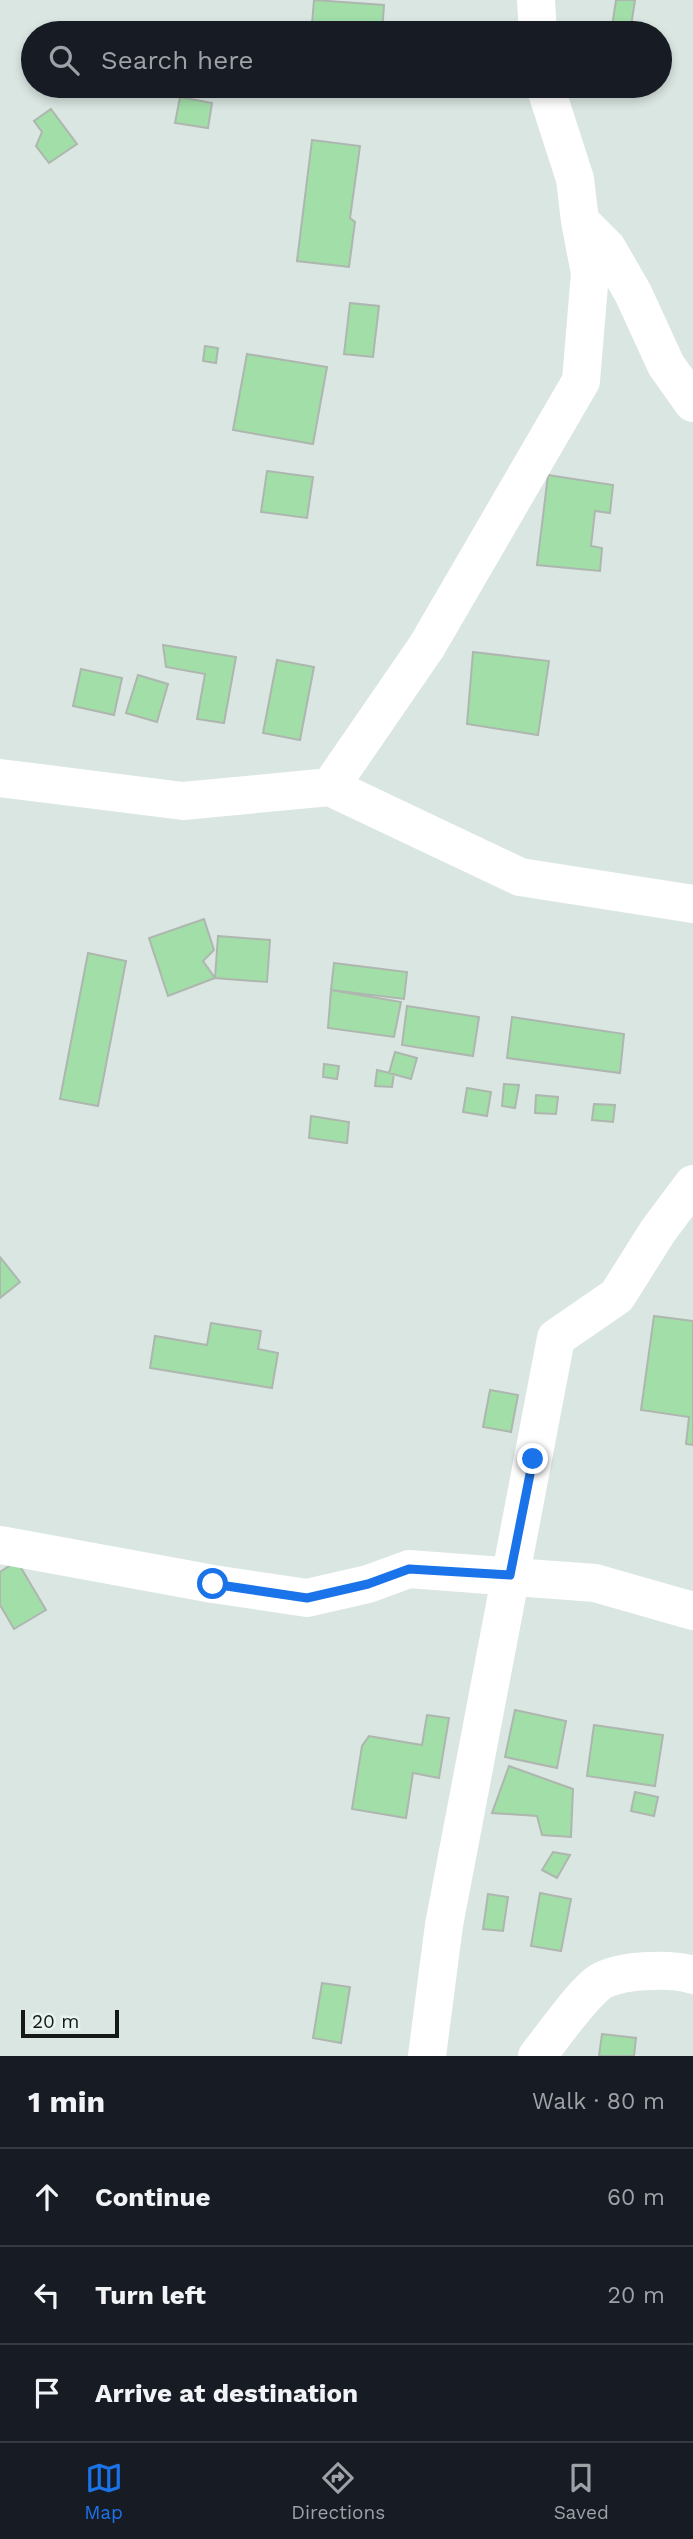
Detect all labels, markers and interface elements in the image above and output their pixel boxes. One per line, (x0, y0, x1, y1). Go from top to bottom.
search box (21, 21, 672, 98)
icon: search (45, 41, 83, 79)
text: Search here (101, 45, 253, 75)
route end (517, 1443, 548, 1474)
route start (197, 1568, 228, 1599)
scale bar (21, 2007, 119, 2039)
text: 20 m (32, 2010, 79, 2033)
text: 1 min (28, 2084, 105, 2119)
text: Walk · 80 m (532, 2088, 665, 2115)
icon: ahead (28, 2178, 66, 2216)
text: Continue (95, 2182, 211, 2212)
text: 60 m (607, 2184, 665, 2211)
icon: left (28, 2276, 66, 2314)
text: Turn left (95, 2280, 206, 2310)
text: 20 m (608, 2282, 665, 2309)
icon: arrive (28, 2374, 66, 2412)
text: Arrive at destination (95, 2378, 358, 2408)
tab: Map (84, 2459, 123, 2524)
tab: Directions (291, 2459, 385, 2524)
tab: Saved (554, 2459, 609, 2524)

